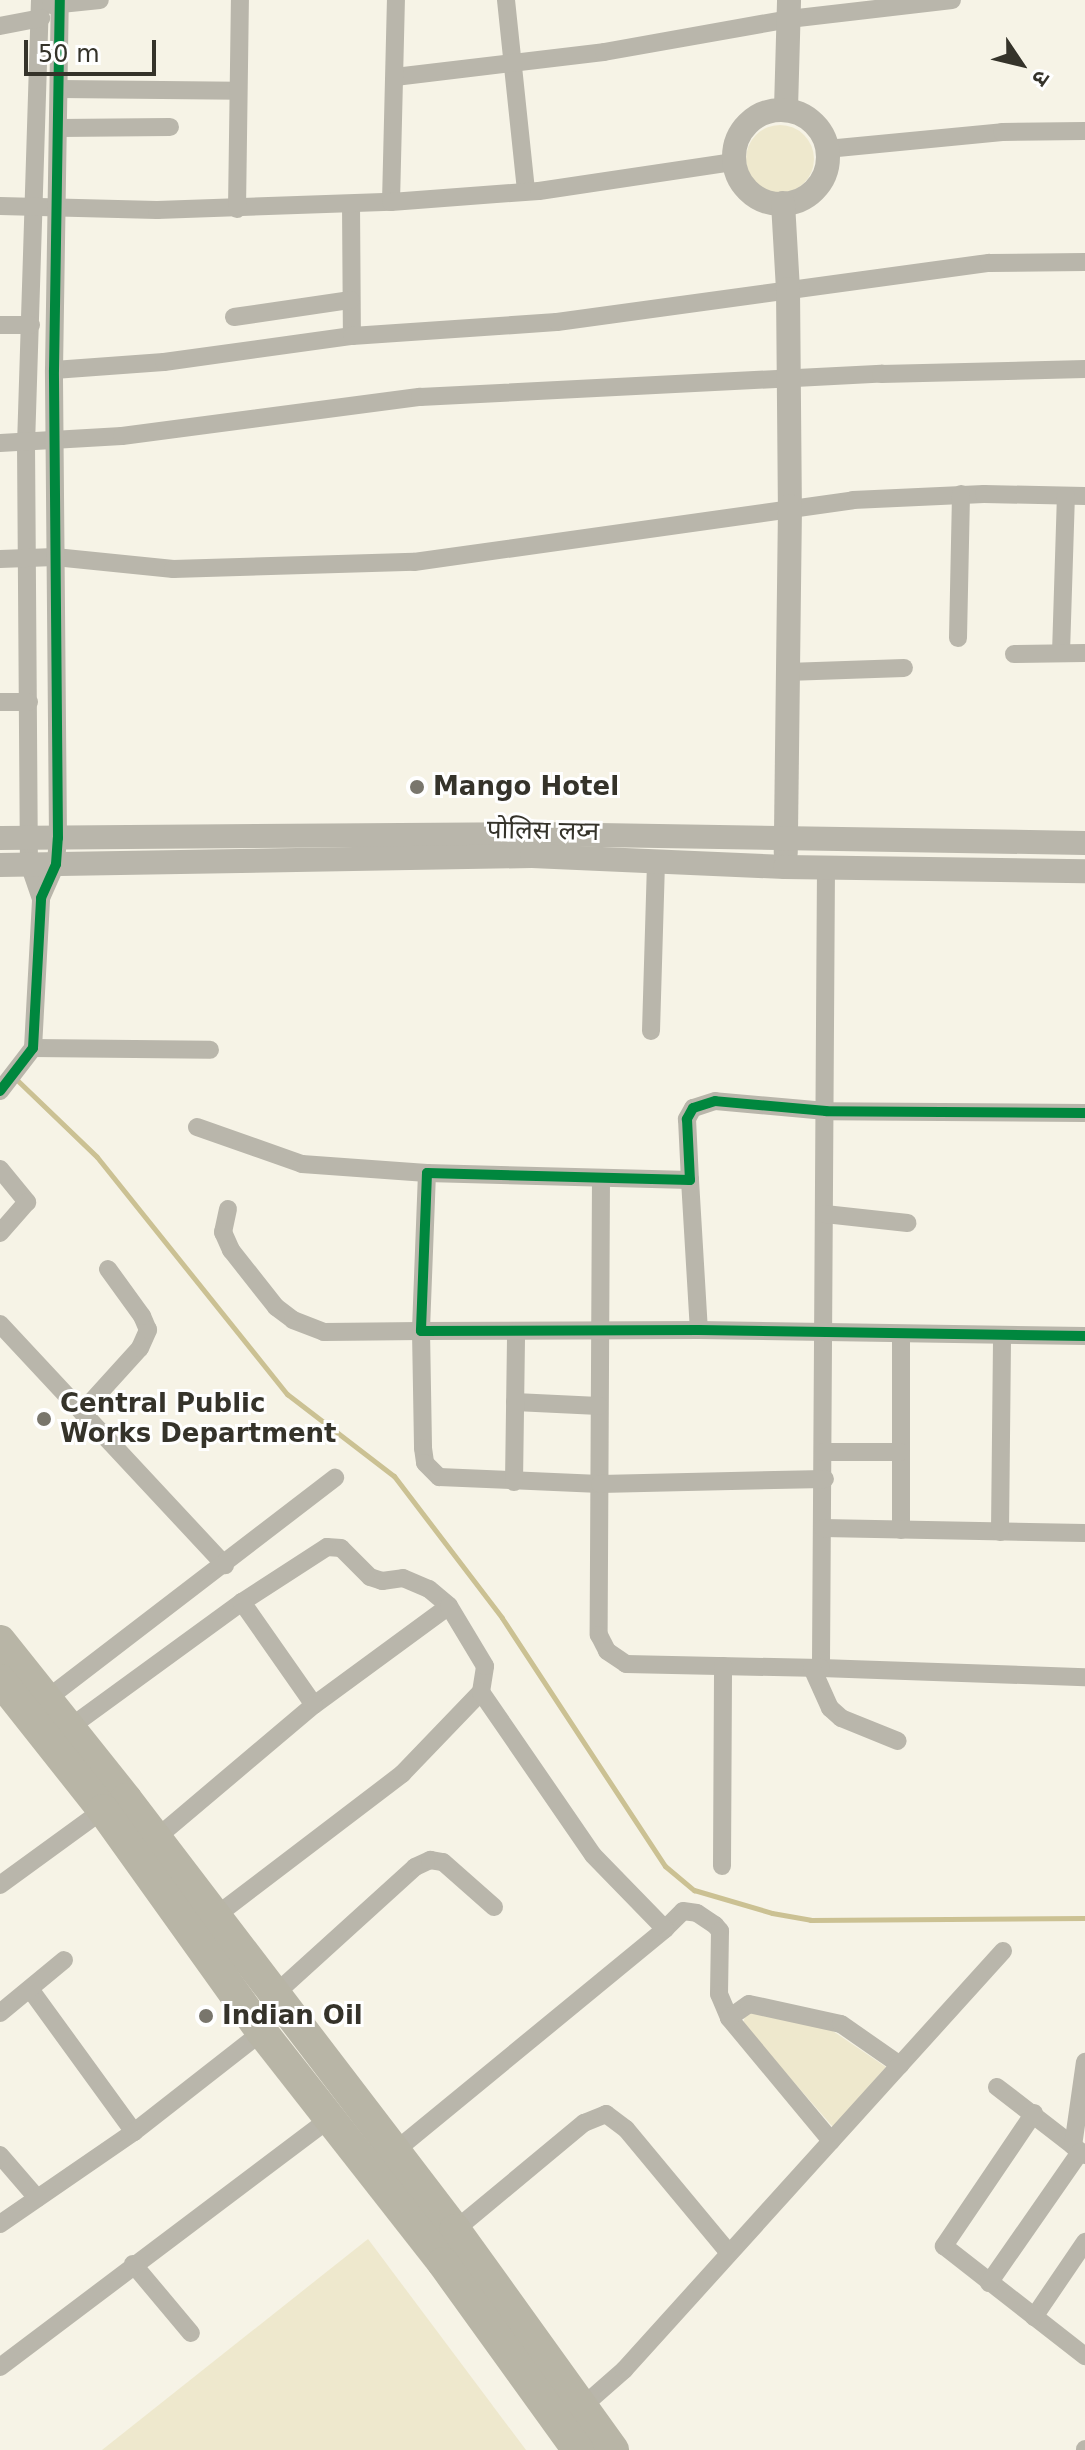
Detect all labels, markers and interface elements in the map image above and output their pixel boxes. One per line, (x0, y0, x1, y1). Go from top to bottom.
scale bar (28, 24, 160, 74)
north arrow (981, 24, 1061, 104)
text: 50 m (38, 40, 100, 68)
text: उ (1027, 66, 1055, 90)
place label: Mango Hotel (433, 771, 619, 803)
marker: Mango Hotel (408, 778, 426, 796)
street label: पोलिस लय्न (487, 814, 599, 848)
place label: Central Public Works Department (60, 1388, 337, 1450)
marker: Central Public Works Department (35, 1410, 53, 1428)
place label: Indian Oil (222, 2000, 363, 2032)
marker: Indian Oil (197, 2007, 215, 2025)

